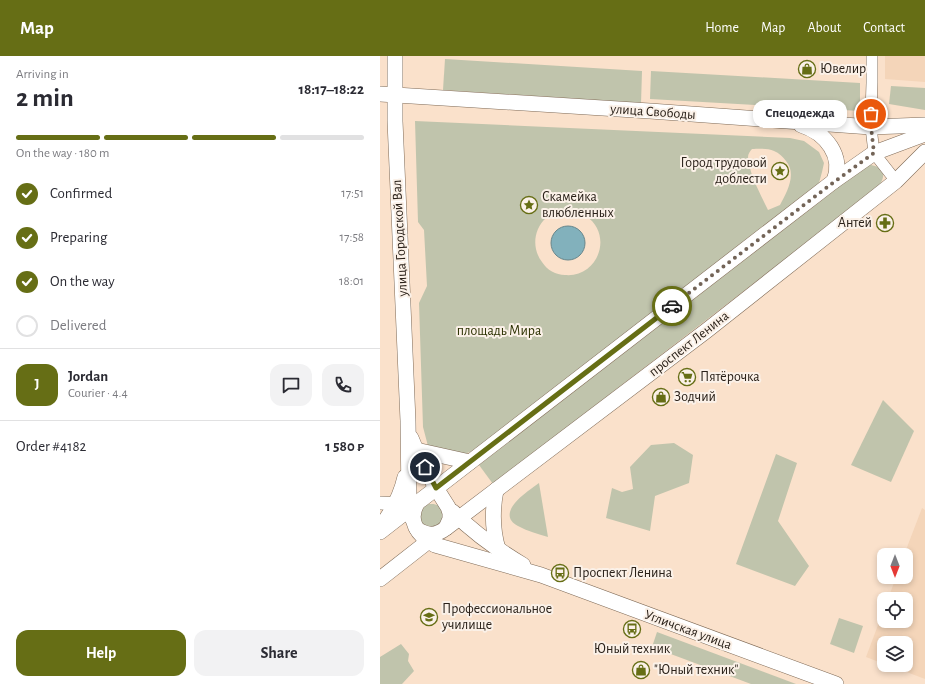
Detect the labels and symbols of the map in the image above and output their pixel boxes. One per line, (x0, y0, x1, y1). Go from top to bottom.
shop icon: Ювелир (797, 59, 817, 79)
place label: Ювелир (820, 62, 866, 76)
pin (854, 97, 888, 131)
callout: Спецодежда (753, 100, 847, 128)
street label: улица Свободы (609, 102, 696, 122)
place label: Город трудовой доблести (681, 156, 767, 186)
place icon: Город трудовой доблести (770, 161, 790, 181)
street label: улица Городской Вал (390, 179, 410, 298)
place label: Скамейка влюбленных (542, 190, 614, 220)
place icon: Скамейка влюбленных (519, 195, 539, 215)
pharmacy icon: Антей (875, 213, 895, 233)
place label: Антей (838, 216, 872, 230)
courier (652, 286, 692, 326)
street label: проспект Ленина (646, 308, 732, 379)
park label: площадь Мира (457, 324, 542, 338)
supermarket icon: Пятёрочка (677, 367, 697, 387)
place label: Пятёрочка (700, 370, 760, 384)
shop icon: Зодчий (651, 387, 671, 407)
place label: Зодчий (674, 390, 716, 404)
pin (408, 450, 442, 484)
north arrow (877, 548, 913, 584)
bus stop icon: Проспект Ленина (550, 563, 570, 583)
place label: Проспект Ленина (573, 566, 673, 580)
place label: Профессиональное училище (441, 602, 552, 632)
school or university icon: Профессиональное училище (419, 607, 439, 627)
street label: Угличская улица (643, 608, 734, 652)
bus stop icon: Юный техник (622, 619, 642, 639)
place label: Юный техник (594, 642, 671, 656)
shop icon: "Юный техник" (631, 660, 651, 680)
place label: "Юный техник" (654, 663, 738, 677)

